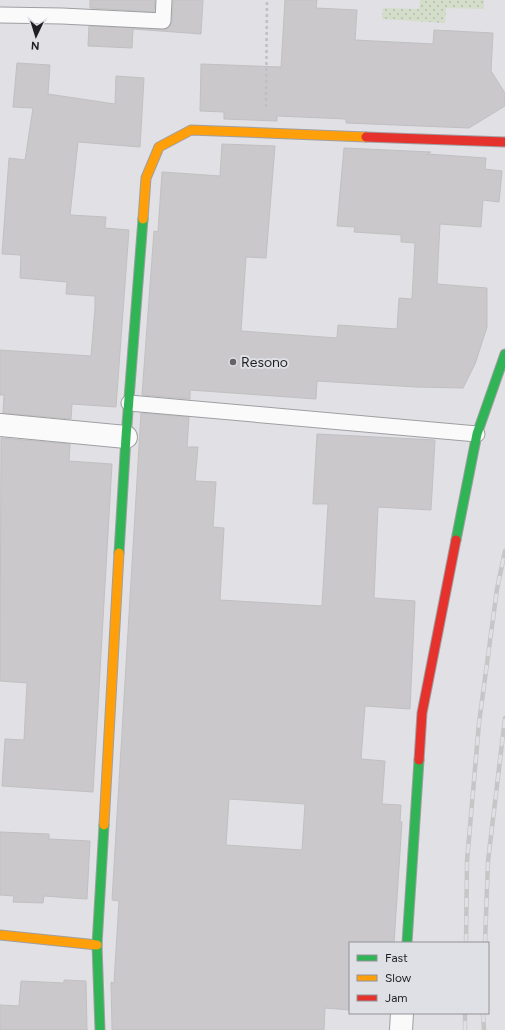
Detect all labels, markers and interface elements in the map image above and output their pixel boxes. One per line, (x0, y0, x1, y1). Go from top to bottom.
north arrow (16, 16, 56, 56)
text: N (31, 39, 40, 52)
place label: Resono (241, 354, 288, 371)
marker: Resono (228, 357, 238, 367)
legend (349, 942, 489, 1014)
text: Fast (385, 951, 408, 965)
text: Slow (385, 971, 412, 985)
text: Jam (385, 991, 408, 1005)

